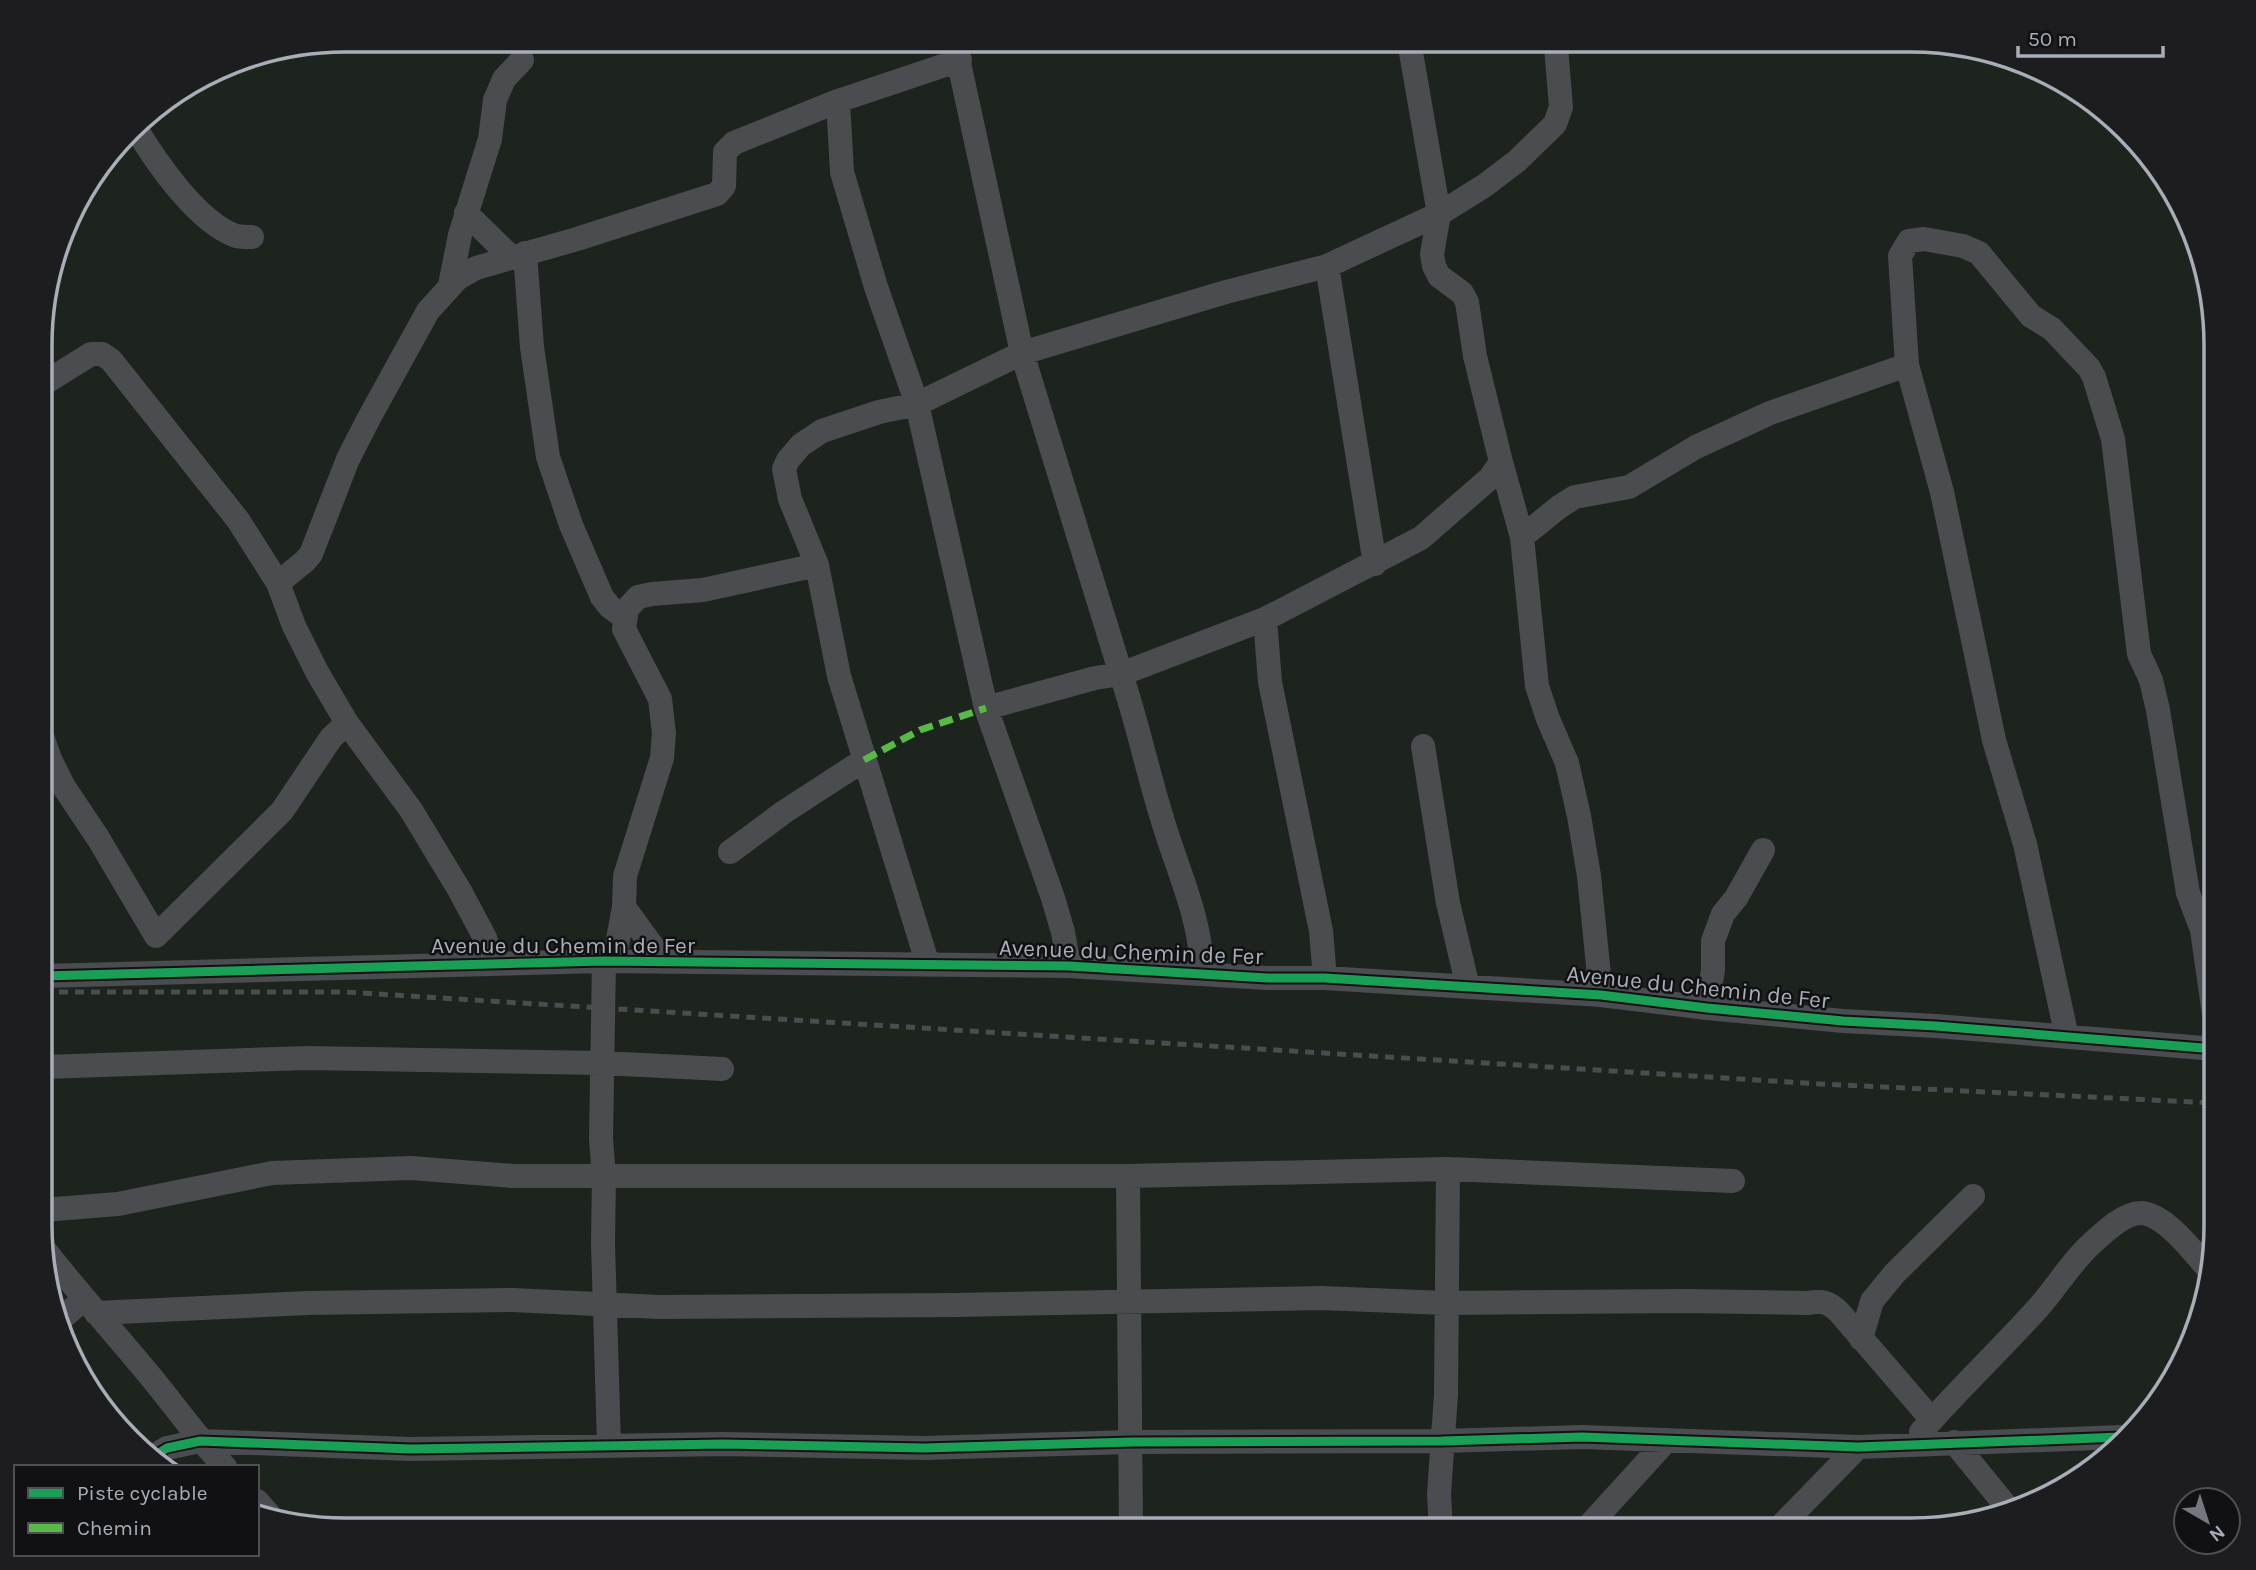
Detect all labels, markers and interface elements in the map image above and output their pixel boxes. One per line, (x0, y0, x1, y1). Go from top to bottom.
scale bar (2018, 14, 2163, 58)
text: 50 m (2028, 27, 2077, 51)
street label: Avenue du Chemin de Fer (431, 932, 696, 959)
street label: Avenue du Chemin de Fer (999, 934, 1264, 970)
street label: Avenue du Chemin de Fer (1565, 960, 1831, 1014)
legend (14, 1465, 259, 1556)
text: Piste cyclable (77, 1481, 208, 1505)
north arrow (2172, 1486, 2242, 1556)
text: Chemin (77, 1516, 152, 1540)
text: N (2205, 1521, 2229, 1546)

